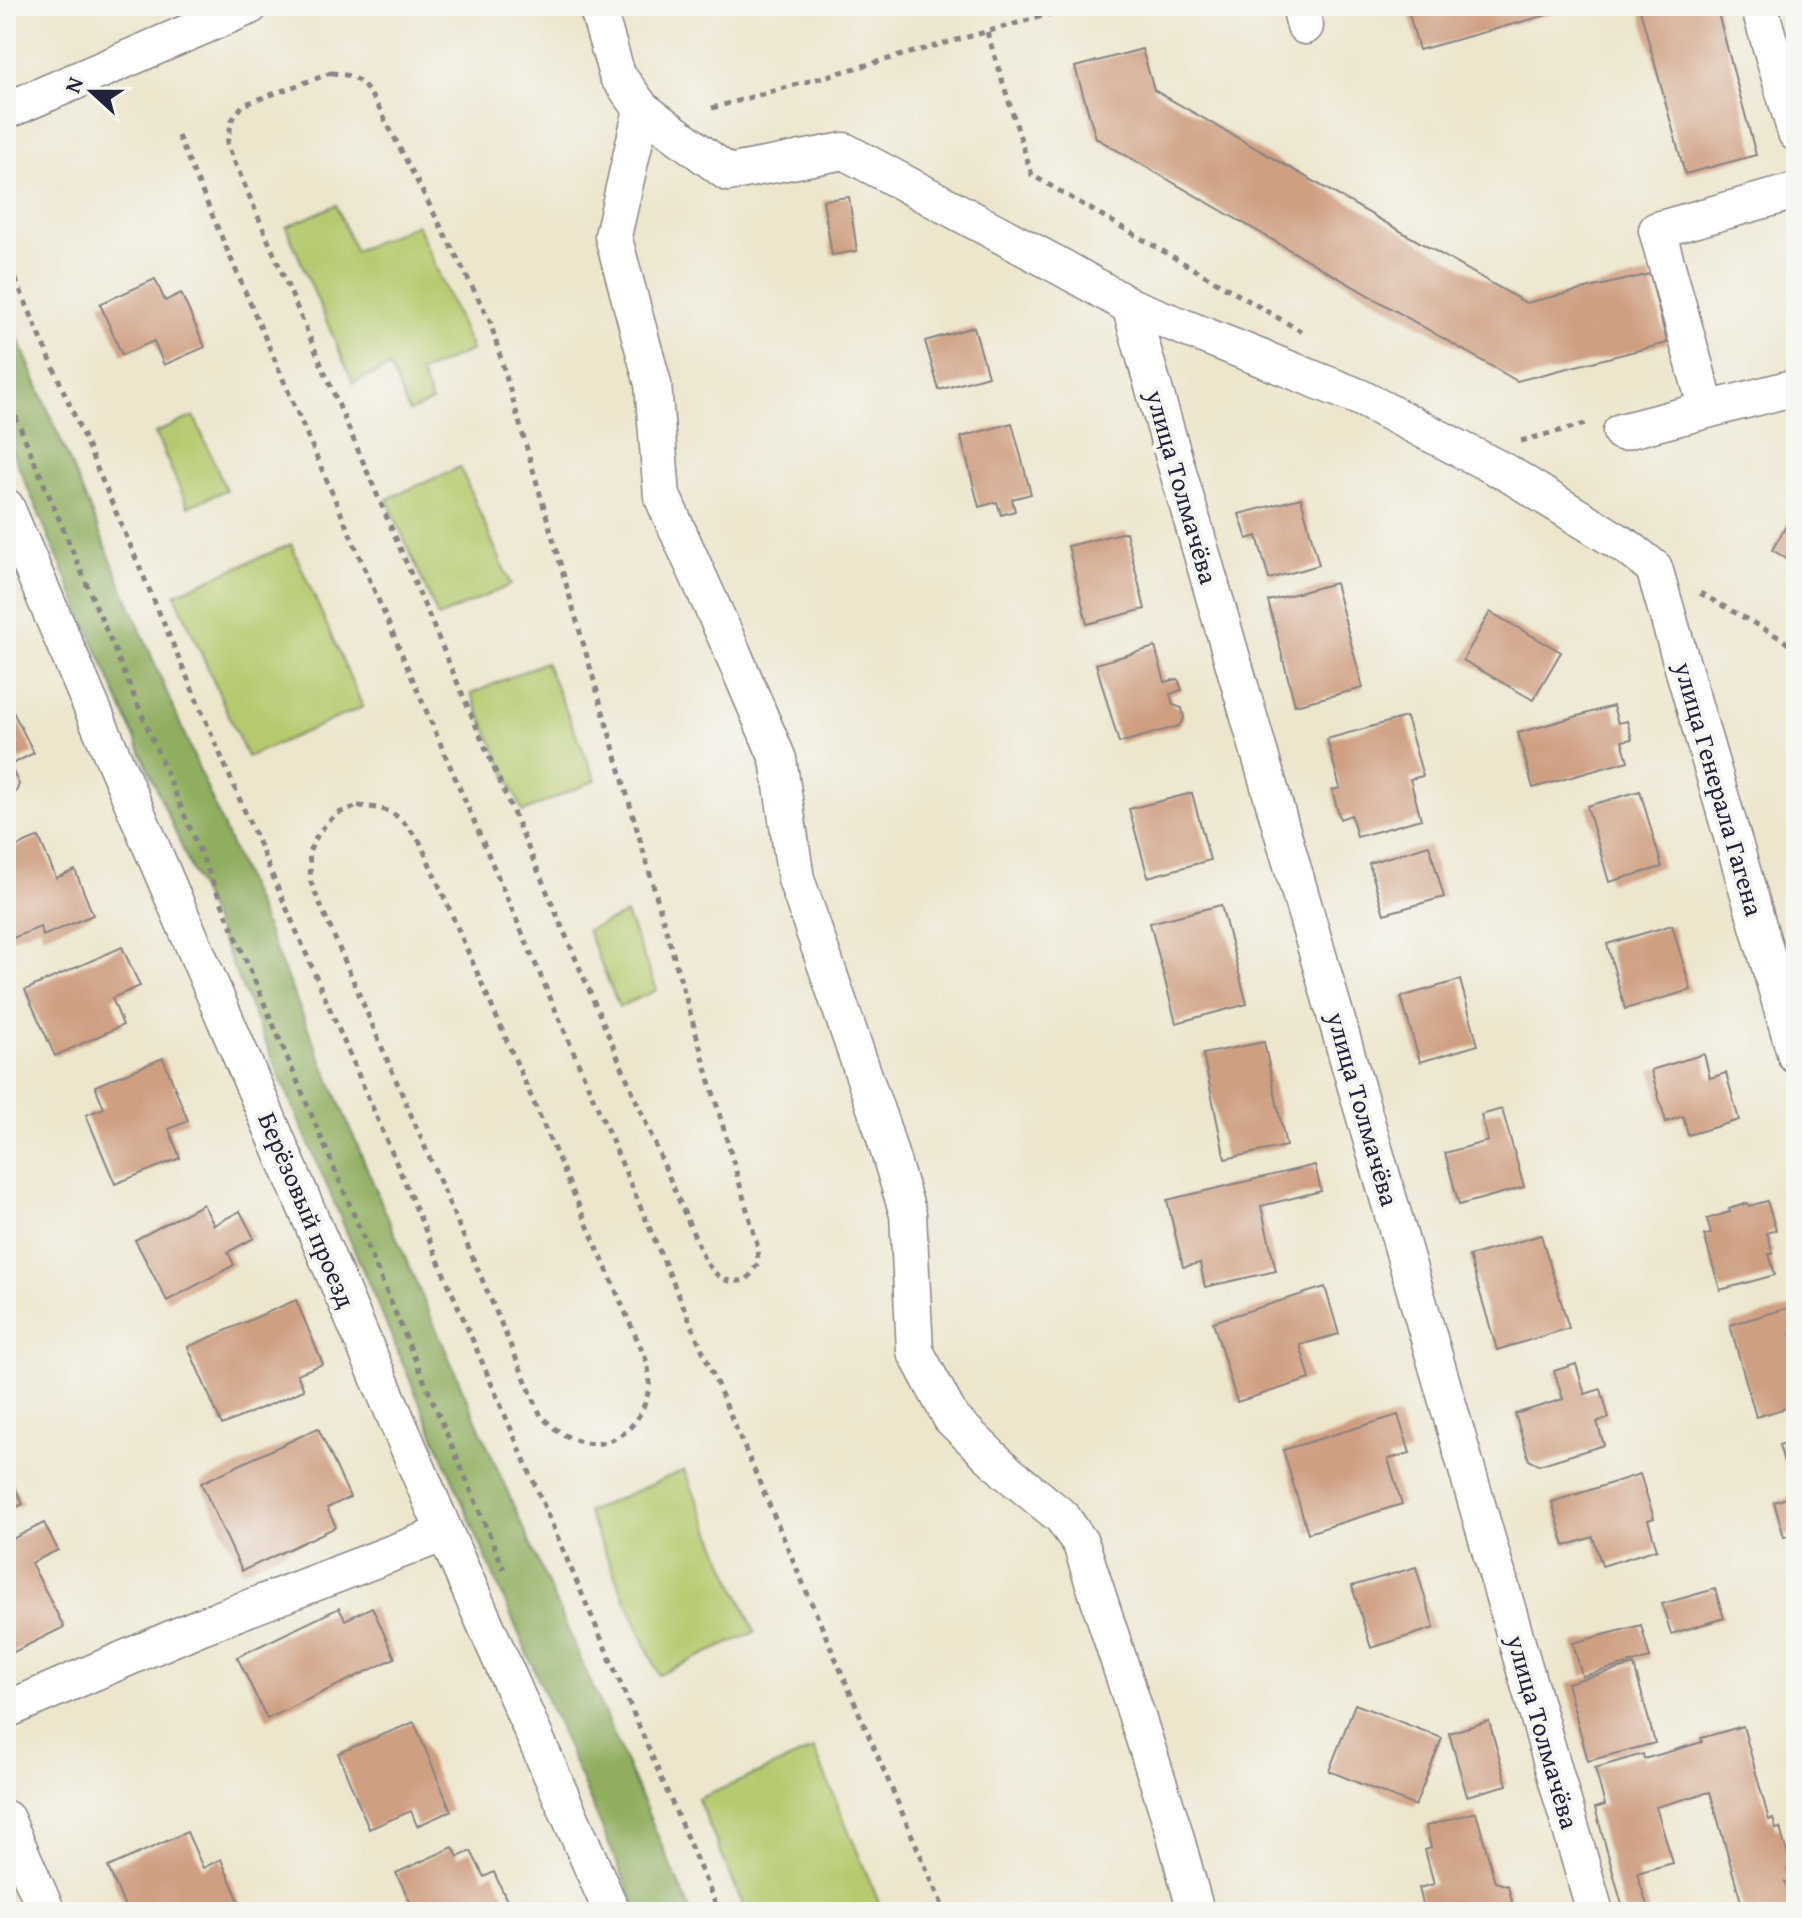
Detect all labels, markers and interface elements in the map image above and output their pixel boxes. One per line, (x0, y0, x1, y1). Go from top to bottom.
north arrow (52, 52, 132, 132)
text: N (56, 72, 91, 97)
street label: улица Толмачёва (1136, 384, 1229, 589)
street label: улица Генерала Гагена (1664, 656, 1775, 921)
street label: улица Толмачёва (1317, 1006, 1410, 1211)
street label: Берёзовый проезд (249, 1106, 366, 1314)
street label: улица Толмачёва (1497, 1629, 1590, 1834)

